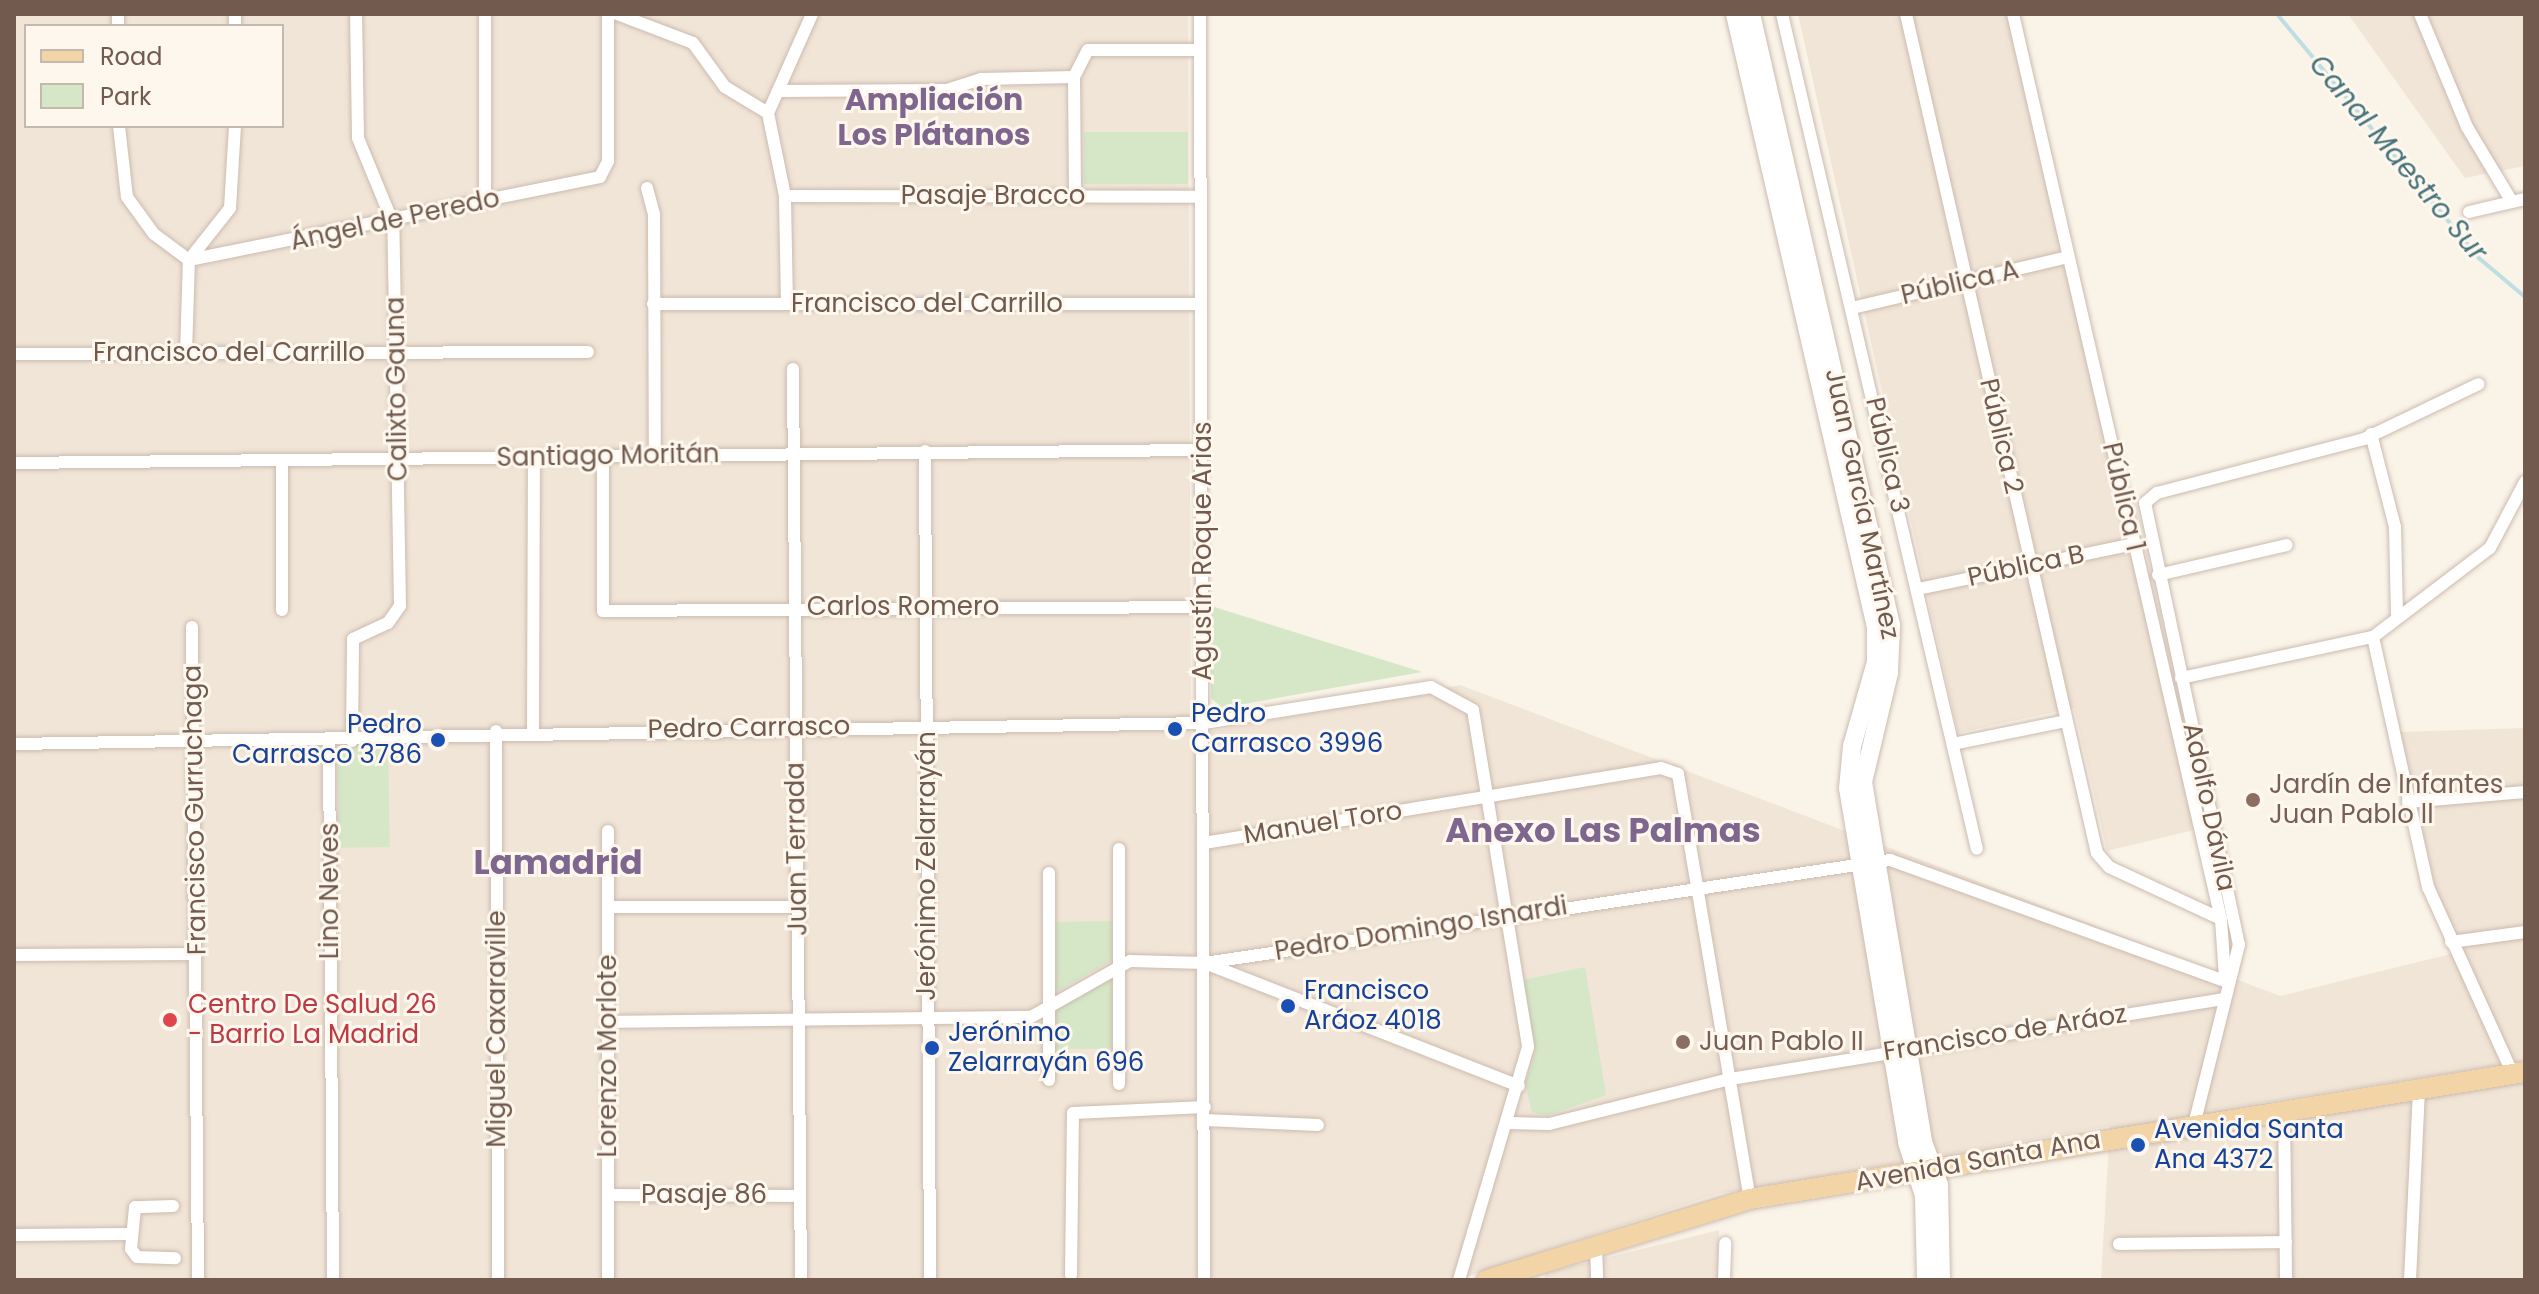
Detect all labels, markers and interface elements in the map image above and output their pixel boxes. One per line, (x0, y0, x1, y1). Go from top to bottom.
legend (24, 24, 284, 128)
text: Road (100, 40, 162, 73)
water label: Canal Maestro Sur (2302, 48, 2494, 268)
text: Park (100, 80, 151, 113)
district label: Ampliación Los Plátanos (837, 82, 1031, 152)
street label: Pasaje Bracco (901, 180, 1085, 212)
street label: Ángel de Peredo (288, 183, 502, 257)
street label: Pública A (1898, 254, 2022, 312)
street label: Francisco del Carrillo (791, 288, 1063, 320)
street label: Calixto Gauna (380, 296, 414, 482)
street label: Francisco del Carrillo (93, 337, 365, 369)
street label: Juan García Martínez (1818, 366, 1906, 642)
street label: Pública 2 (1973, 375, 2029, 497)
street label: Pública 3 (1859, 394, 1915, 516)
street label: Agustín Roque Arias (1187, 421, 1219, 681)
street label: Santiago Moritán (496, 438, 720, 474)
street label: Pública 1 (2095, 440, 2151, 554)
street label: Pública B (1965, 538, 2087, 594)
street label: Carlos Romero (807, 591, 999, 623)
street label: Francisco Gurruchaga (177, 665, 213, 955)
place label: Pedro Carrasco 3996 (1191, 698, 1383, 760)
place label: Pedro Carrasco 3786 (232, 709, 422, 770)
street label: Pedro Carrasco (647, 711, 851, 745)
marker: Pedro Carrasco 3996 (1166, 720, 1184, 738)
street label: Adolfo Dávila (2176, 720, 2242, 894)
marker: Pedro Carrasco 3786 (429, 731, 447, 749)
street label: Jerónimo Zelarrayán (911, 731, 943, 1001)
street label: Juan Terrada (780, 762, 814, 936)
place label: Jardín de Infantes Juan Pablo ll (2269, 769, 2503, 830)
marker: Jardín de Infantes Juan Pablo ll (2244, 791, 2262, 809)
street label: Manuel Toro (1242, 795, 1404, 851)
district label: Anexo Las Palmas (1445, 811, 1761, 851)
street label: Lino Neves (314, 823, 346, 959)
district label: Lamadrid (473, 843, 643, 883)
street label: Pedro Domingo Isnardi (1272, 890, 1570, 968)
street label: Miguel Caxaraville (481, 910, 513, 1148)
street label: Lorenzo Morlote (592, 954, 624, 1158)
place label: Francisco Aráoz 4018 (1304, 975, 1442, 1036)
place label: Centro De Salud 26 - Barrio La Madrid (188, 989, 437, 1050)
marker: Francisco Aráoz 4018 (1279, 997, 1297, 1015)
street label: Francisco de Aráoz (1881, 998, 2129, 1068)
marker: Centro De Salud 26 - Barrio La Madrid (159, 1009, 181, 1031)
place label: Jerónimo Zelarrayán 696 (948, 1017, 1144, 1078)
place label: Juan Pablo II (1699, 1026, 1864, 1058)
marker: Juan Pablo II (1674, 1033, 1692, 1051)
marker: Jerónimo Zelarrayán 696 (923, 1039, 941, 1057)
place label: Avenida Santa Ana 4372 (2154, 1114, 2344, 1176)
street label: Avenida Santa Ana (1853, 1124, 2103, 1198)
marker: Avenida Santa Ana 4372 (2129, 1136, 2147, 1154)
street label: Pasaje 86 (641, 1179, 767, 1211)

